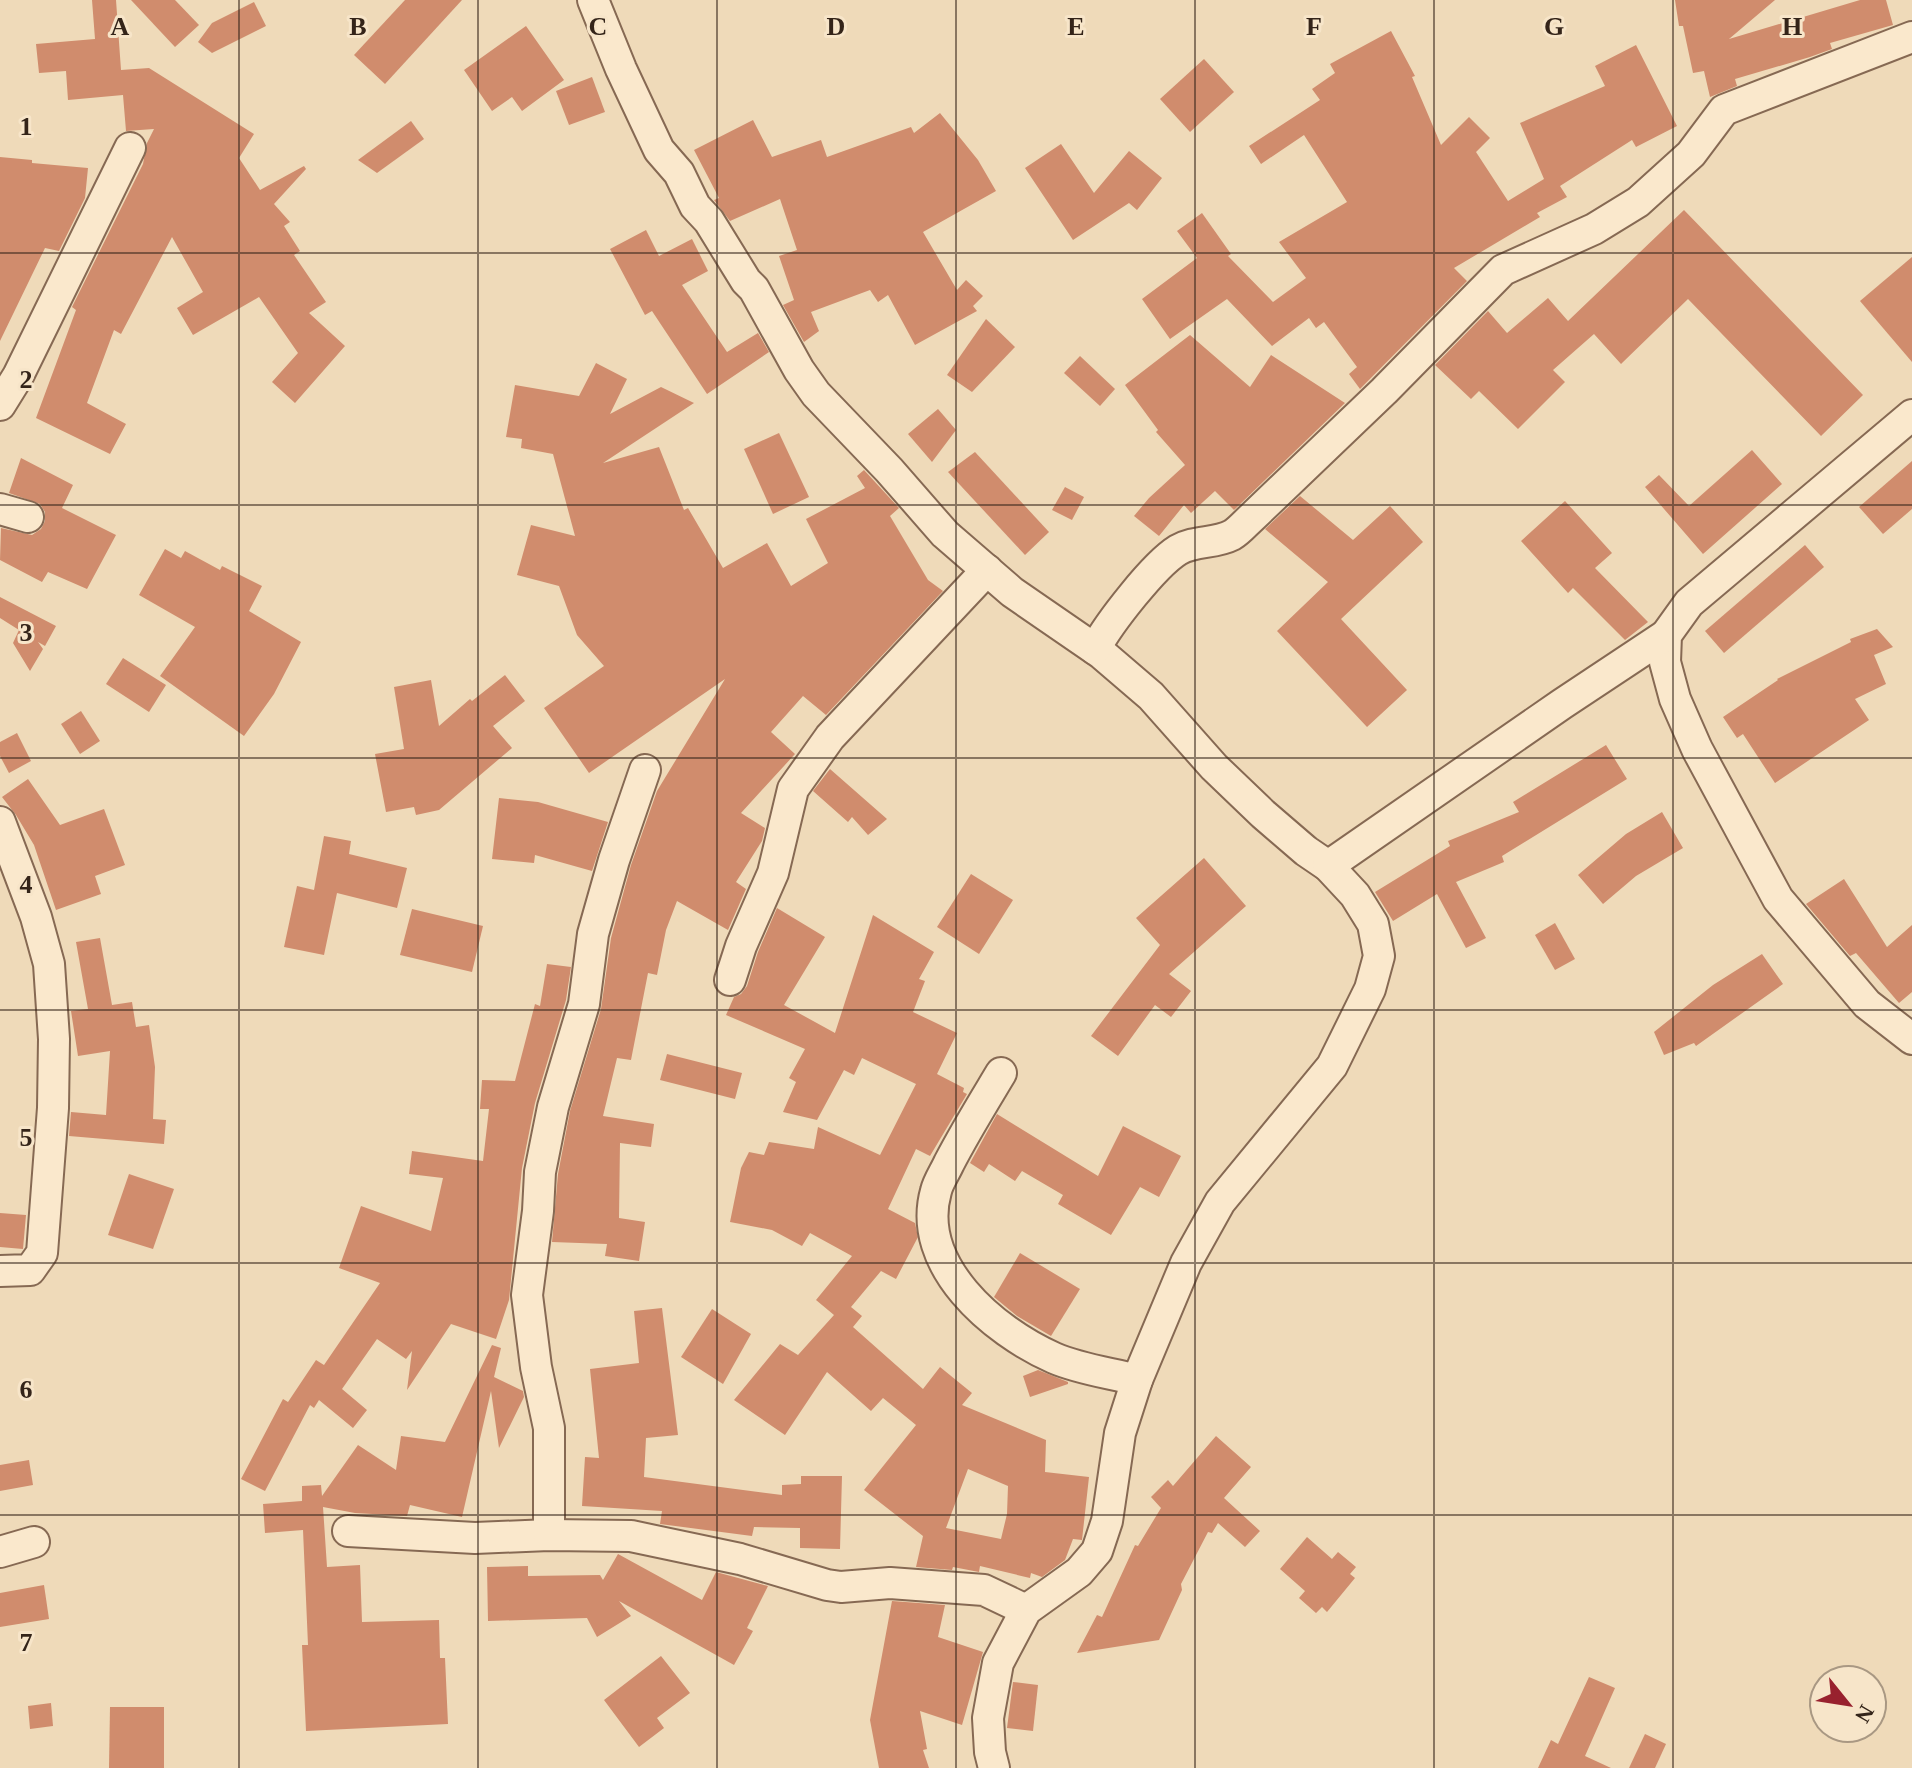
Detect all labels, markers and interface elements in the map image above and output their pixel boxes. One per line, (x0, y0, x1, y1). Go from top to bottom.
text: A (111, 12, 130, 41)
text: B (349, 12, 367, 41)
text: C (589, 12, 607, 41)
text: D (827, 12, 845, 41)
text: E (1067, 12, 1085, 41)
text: F (1306, 12, 1322, 41)
text: G (1544, 12, 1564, 41)
text: H (1782, 12, 1802, 41)
text: 1 (20, 112, 33, 141)
text: 2 (20, 365, 33, 394)
text: 3 (20, 618, 33, 647)
text: 4 (20, 870, 33, 899)
text: 5 (20, 1123, 33, 1152)
text: 6 (20, 1375, 33, 1404)
text: 7 (20, 1628, 33, 1657)
north arrow (1808, 1664, 1888, 1744)
text: N (1850, 1701, 1880, 1727)

